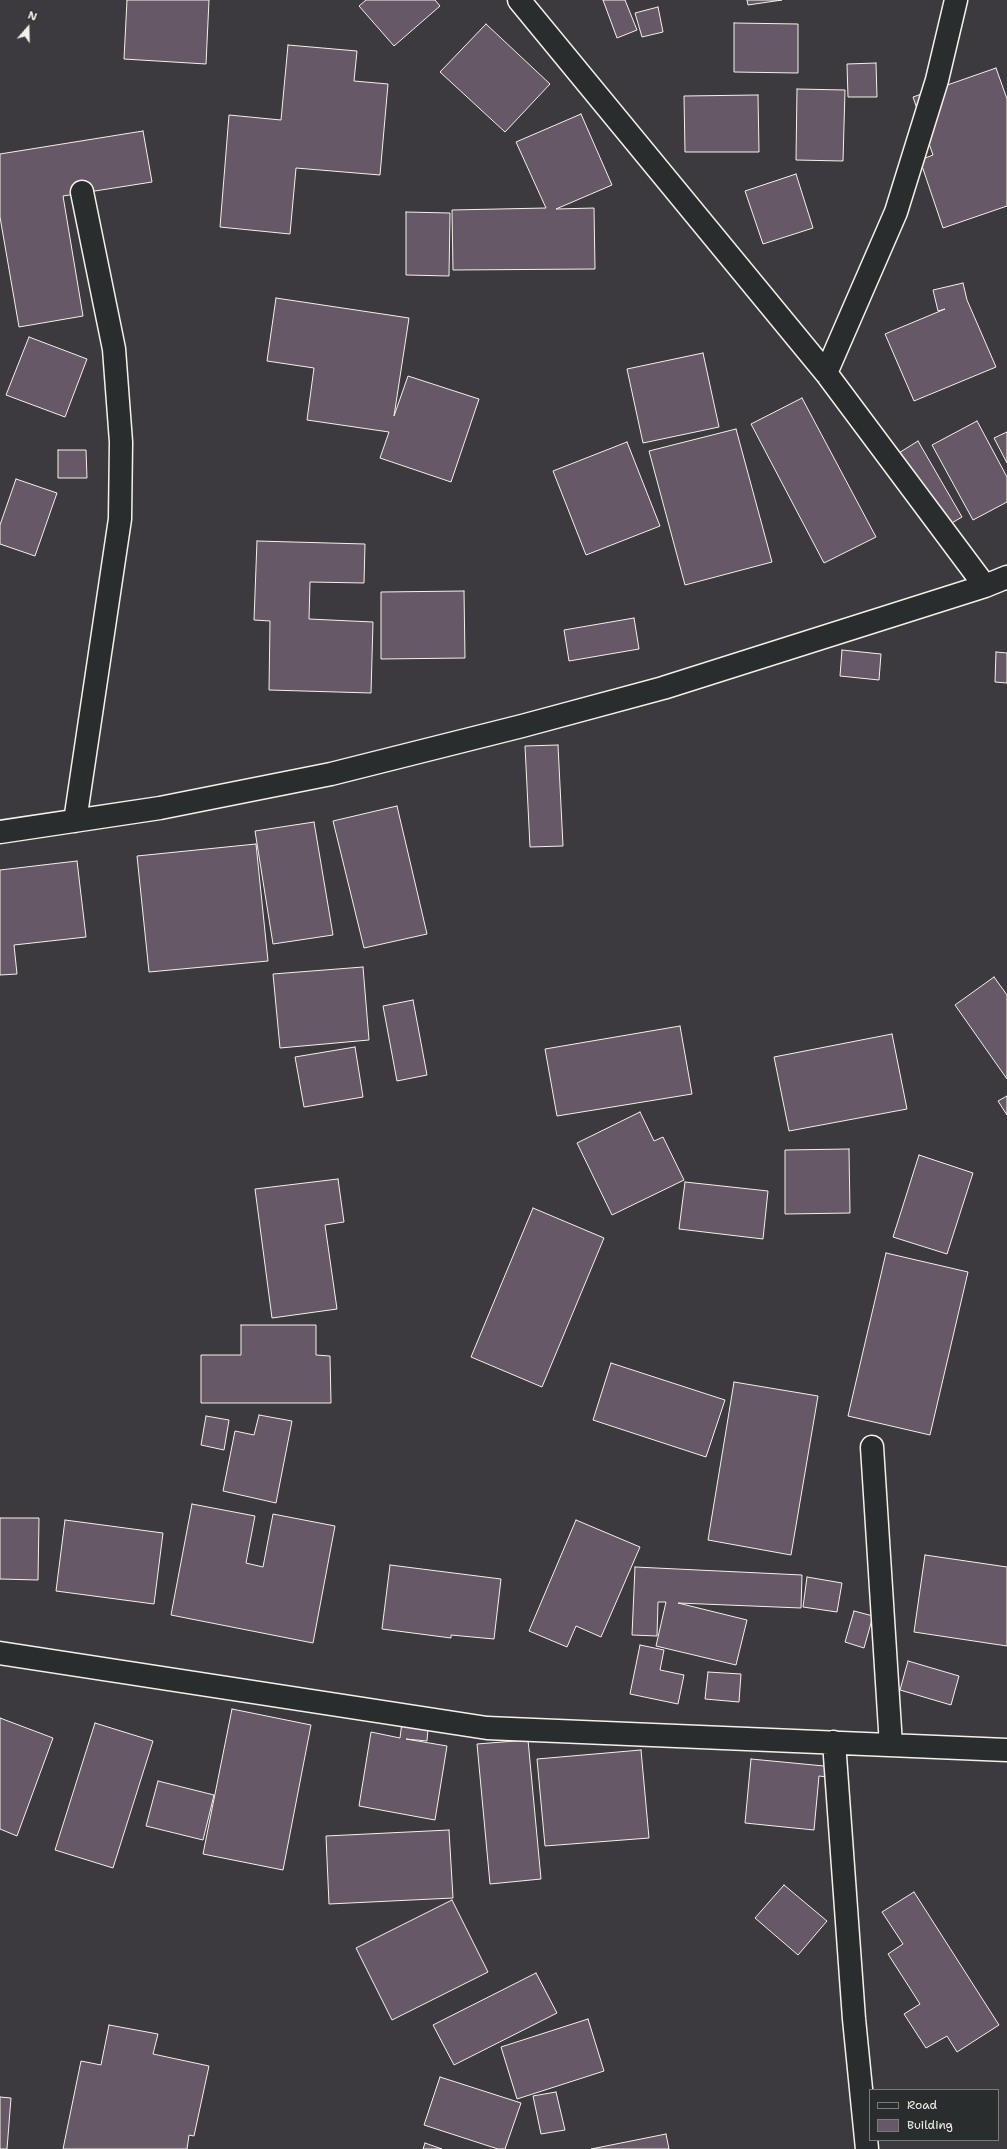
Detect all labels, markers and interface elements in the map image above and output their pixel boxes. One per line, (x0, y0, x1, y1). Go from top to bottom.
north arrow (8, 8, 48, 48)
text: N (26, 8, 39, 25)
legend (869, 2089, 999, 2141)
text: Road (907, 2097, 937, 2113)
text: Building (907, 2117, 953, 2133)

